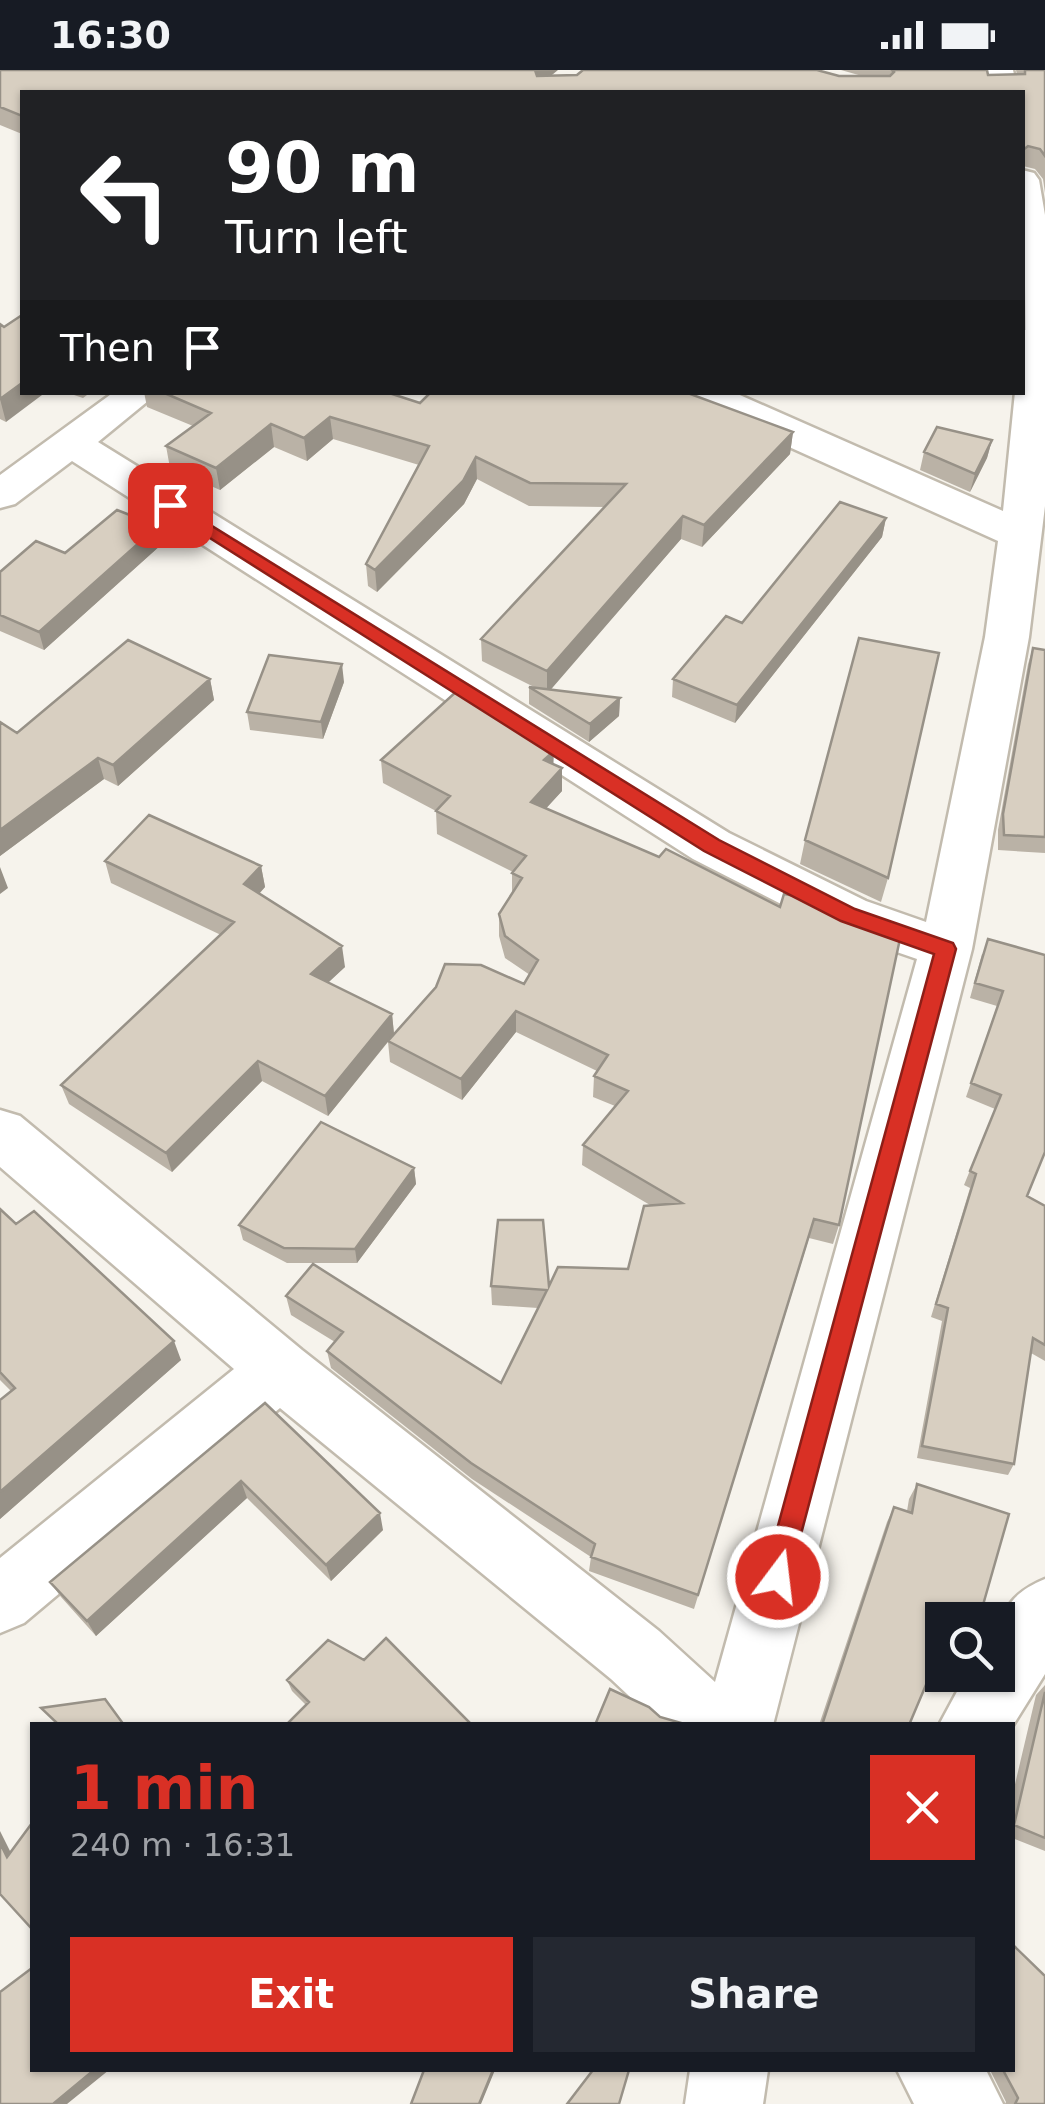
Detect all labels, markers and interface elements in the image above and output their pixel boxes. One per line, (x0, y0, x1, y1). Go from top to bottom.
text: 16:30 (50, 13, 171, 57)
text: 90 m (225, 127, 420, 209)
icon: left (60, 130, 190, 260)
text: Turn left (225, 211, 408, 264)
icon: arrive (175, 320, 230, 375)
text: Then (60, 326, 155, 370)
pin (128, 463, 213, 548)
icon: arrive (143, 478, 198, 533)
position arrow (726, 1525, 830, 1629)
map controls (925, 1602, 1015, 1692)
button: search (925, 1602, 1015, 1692)
text: 1 min (70, 1753, 258, 1823)
button: close (870, 1755, 975, 1860)
text: 240 m · 16:31 (70, 1826, 295, 1864)
button: Exit (70, 1937, 513, 2052)
button: Share (533, 1937, 975, 2052)

